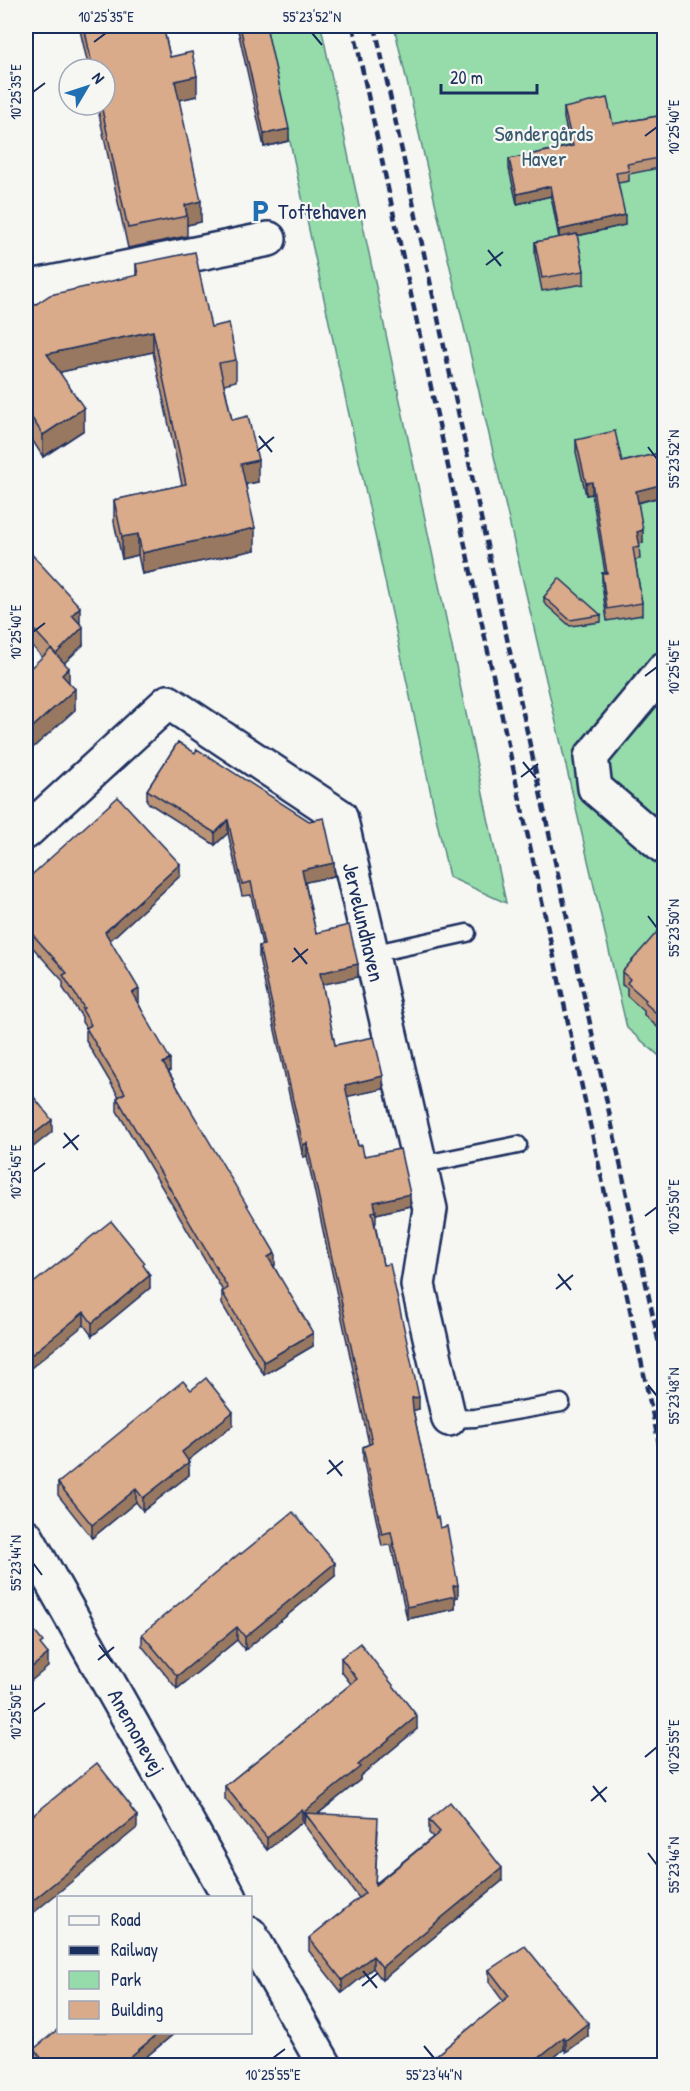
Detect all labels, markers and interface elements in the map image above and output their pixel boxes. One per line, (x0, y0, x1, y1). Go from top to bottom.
text: 10°25'35"E (78, 6, 134, 27)
text: 55°23'52"N (283, 6, 341, 27)
north arrow (57, 57, 117, 117)
scale bar (441, 57, 537, 95)
text: 10°25'35"E (5, 64, 26, 120)
text: 20 m (450, 65, 483, 90)
text: N (87, 67, 110, 88)
text: 10°25'40"E (663, 99, 684, 155)
park label: Søndergårds Haver (494, 118, 594, 173)
place label: Toftehaven (278, 196, 367, 226)
parking icon: Toftehaven (247, 198, 273, 224)
text: 55°23'52"N (663, 430, 684, 488)
text: 10°25'40"E (5, 604, 26, 660)
text: 10°25'45"E (663, 639, 684, 694)
street label: Jervelundhaven (336, 859, 392, 985)
text: 55°23'50"N (663, 899, 684, 957)
text: 10°25'45"E (5, 1144, 26, 1199)
text: 10°25'50"E (663, 1179, 684, 1235)
text: 55°23'48"N (663, 1367, 684, 1425)
text: 55°23'44"N (5, 1535, 26, 1591)
street label: Anemonevej (101, 1683, 173, 1781)
text: 10°25'50"E (5, 1684, 26, 1740)
text: 10°25'55"E (663, 1719, 684, 1775)
text: 55°23'46"N (663, 1837, 684, 1893)
legend (57, 1896, 252, 2034)
text: Road (111, 1907, 141, 1932)
text: Railway (111, 1937, 158, 1962)
text: Park (111, 1967, 142, 1992)
text: Building (111, 1997, 163, 2022)
text: 10°25'55"E (245, 2064, 301, 2085)
text: 55°23'44"N (406, 2064, 462, 2085)

